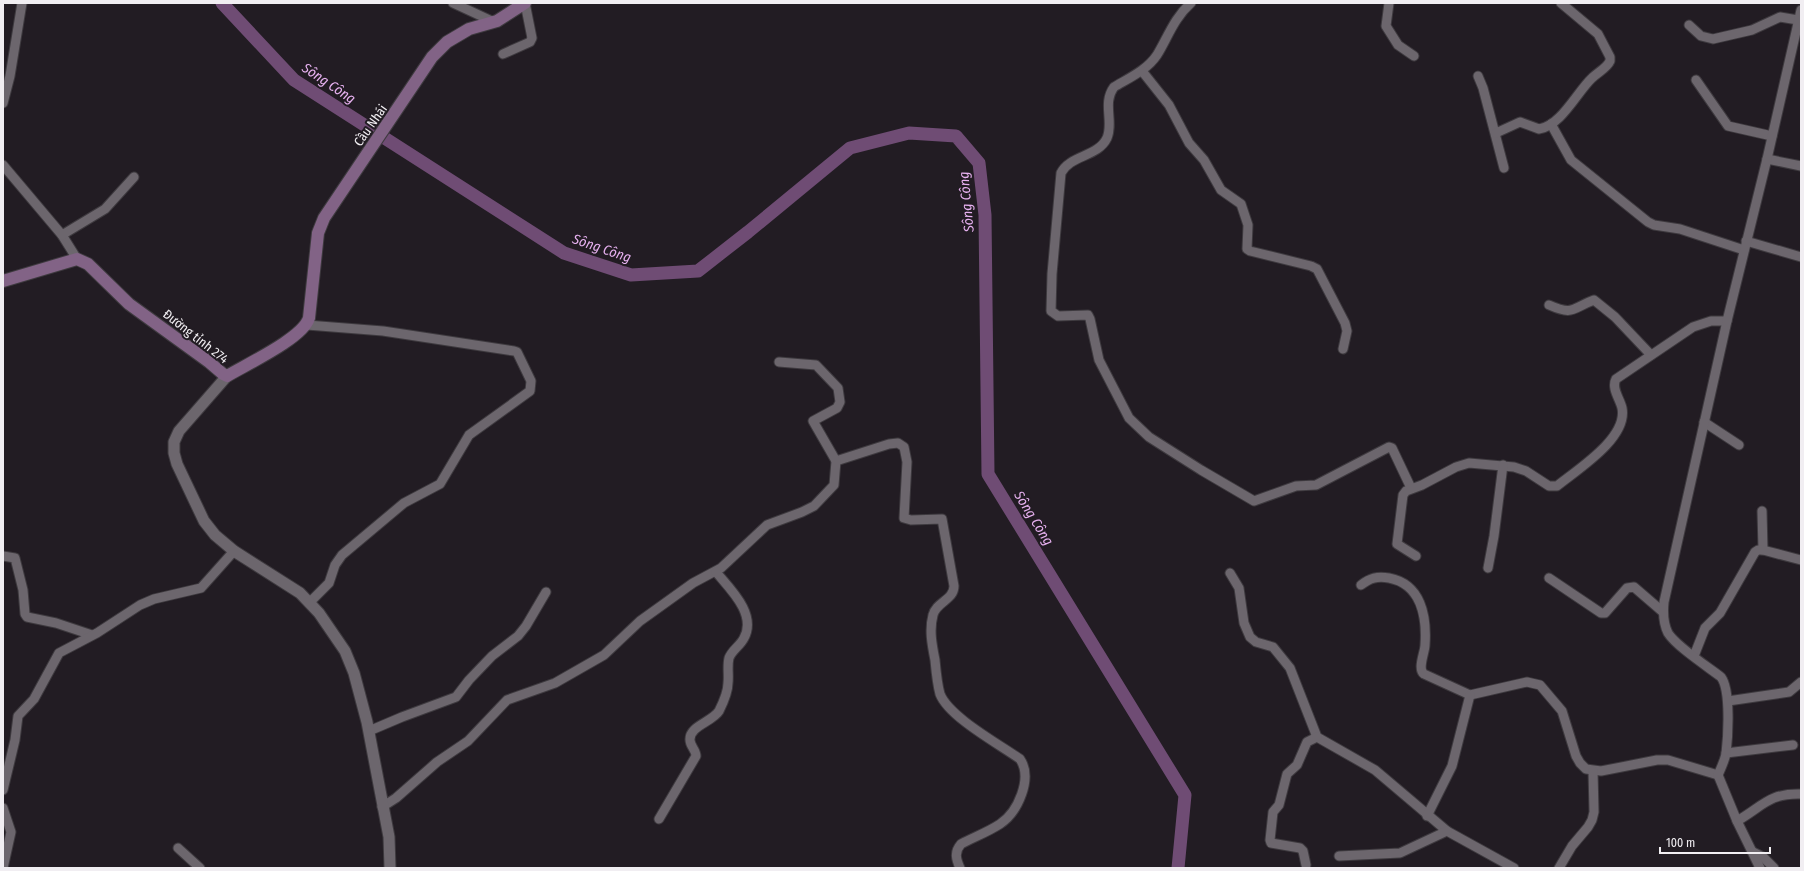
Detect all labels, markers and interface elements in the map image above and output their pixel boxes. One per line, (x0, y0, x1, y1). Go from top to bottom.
water label: Sông Công (298, 59, 359, 107)
street label: Cầu Nhái (351, 102, 390, 149)
water label: Sông Công (955, 171, 978, 234)
water label: Sông Công (569, 230, 633, 266)
street label: Đường tỉnh 274 (160, 306, 231, 367)
water label: Sông Công (1010, 487, 1057, 549)
scale bar (1660, 829, 1770, 855)
text: 100 m (1666, 836, 1695, 850)

